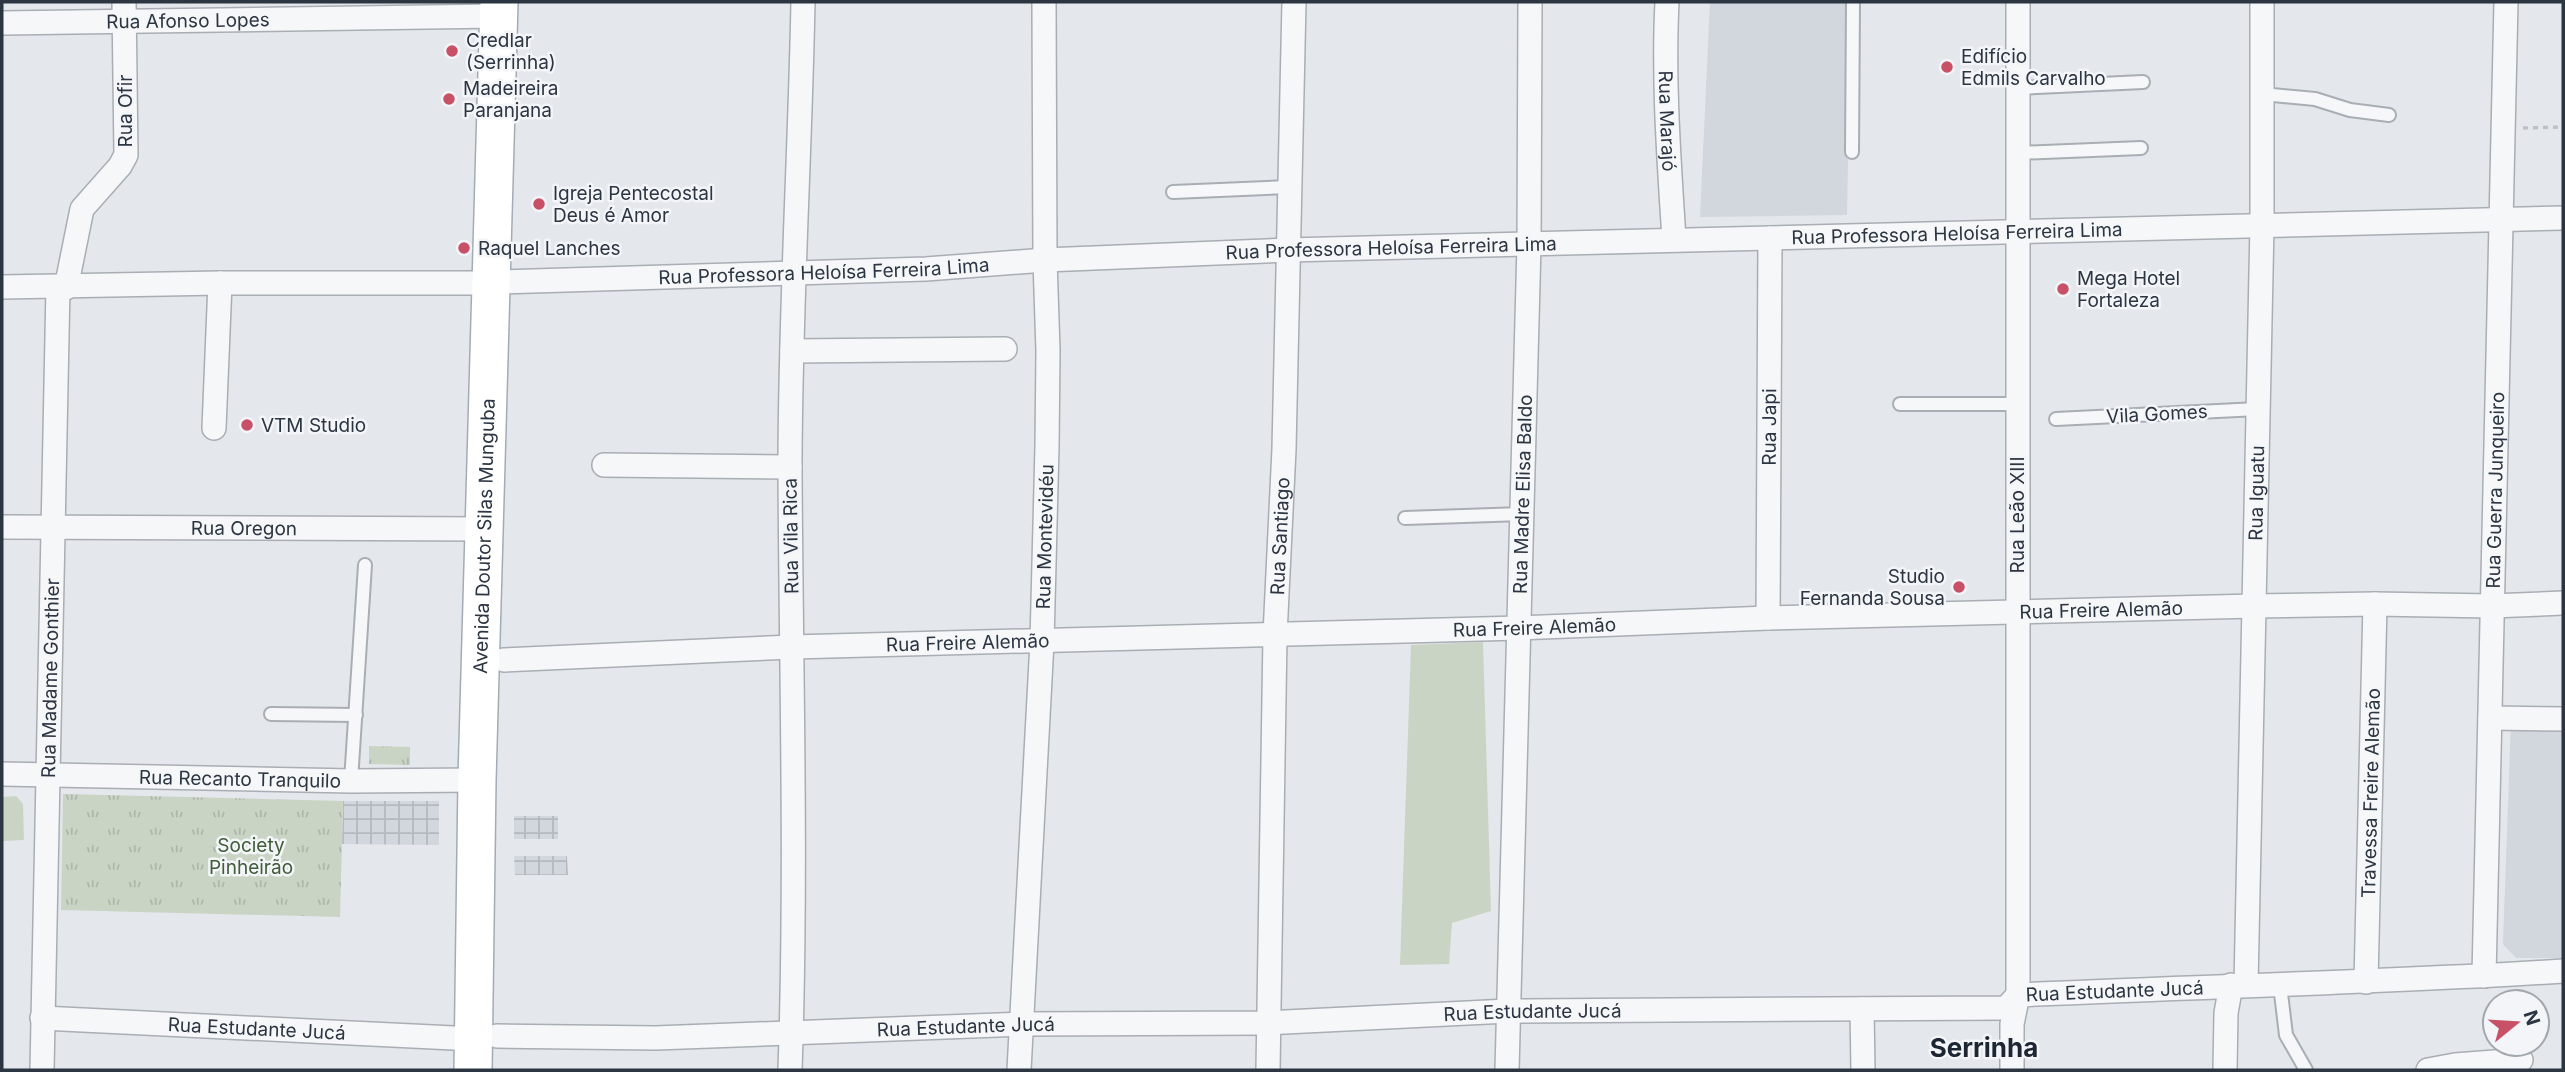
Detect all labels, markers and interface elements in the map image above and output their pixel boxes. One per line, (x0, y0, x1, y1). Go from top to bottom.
street label: Rua Afonso Lopes (106, 8, 270, 33)
place label: Credlar (Serrinha) (466, 29, 556, 74)
marker: Credlar (Serrinha) (444, 43, 460, 59)
place label: Edifício Edmils Carvalho (1961, 45, 2106, 90)
marker: Edifício Edmils Carvalho (1939, 59, 1955, 75)
street label: Rua Marajó (1654, 70, 1681, 172)
street label: Rua Ofir (114, 75, 137, 147)
place label: Madeireira Paranjana (463, 77, 558, 122)
marker: Madeireira Paranjana (441, 91, 457, 107)
place label: Igreja Pentecostal Deus é Amor (553, 182, 714, 227)
marker: Igreja Pentecostal Deus é Amor (531, 196, 547, 212)
street label: Rua Professora Heloísa Ferreira Lima (1791, 218, 2123, 249)
street label: Rua Professora Heloísa Ferreira Lima (1225, 232, 1557, 264)
place label: Raquel Lanches (478, 237, 621, 260)
marker: Raquel Lanches (456, 240, 472, 256)
street label: Rua Professora Heloísa Ferreira Lima (658, 253, 990, 289)
place label: Mega Hotel Fortaleza (2077, 267, 2180, 312)
marker: Mega Hotel Fortaleza (2055, 281, 2071, 297)
street label: Rua Japi (1757, 388, 1781, 466)
street label: Rua Guerra Junqueiro (2481, 391, 2509, 589)
street label: Rua Madre Elisa Baldo (1508, 394, 1537, 594)
street label: Avenida Doutor Silas Munguba (469, 398, 499, 674)
street label: Vila Gomes (2106, 400, 2208, 428)
place label: VTM Studio (261, 414, 366, 437)
marker: VTM Studio (239, 417, 255, 433)
street label: Rua Iguatu (2244, 445, 2269, 541)
street label: Rua Leão XIII (2006, 456, 2029, 574)
street label: Rua Montevidéu (1031, 464, 1058, 610)
street label: Rua Santiago (1265, 477, 1294, 596)
street label: Rua Vila Rica (778, 478, 804, 594)
street label: Rua Oregon (191, 516, 297, 540)
place label: Studio Fernanda Sousa (1800, 565, 1945, 610)
street label: Rua Madame Gonthier (36, 578, 64, 778)
marker: Studio Fernanda Sousa (1951, 579, 1967, 595)
street label: Rua Freire Alemão (2019, 596, 2183, 623)
street label: Rua Freire Alemão (1452, 613, 1617, 641)
street label: Rua Freire Alemão (886, 629, 1050, 656)
street label: Travessa Freire Alemão (2357, 688, 2384, 898)
street label: Rua Recanto Tranquilo (139, 765, 341, 792)
park label: Society Pinheirão (209, 834, 293, 879)
street label: Rua Estudante Jucá (2025, 976, 2204, 1006)
north arrow (2481, 988, 2551, 1058)
street label: Rua Estudante Jucá (1443, 999, 1622, 1026)
text: N (2519, 1007, 2545, 1028)
street label: Rua Estudante Jucá (876, 1012, 1055, 1041)
street label: Rua Estudante Jucá (167, 1013, 346, 1044)
district label: Serrinha (1930, 1032, 2038, 1063)

